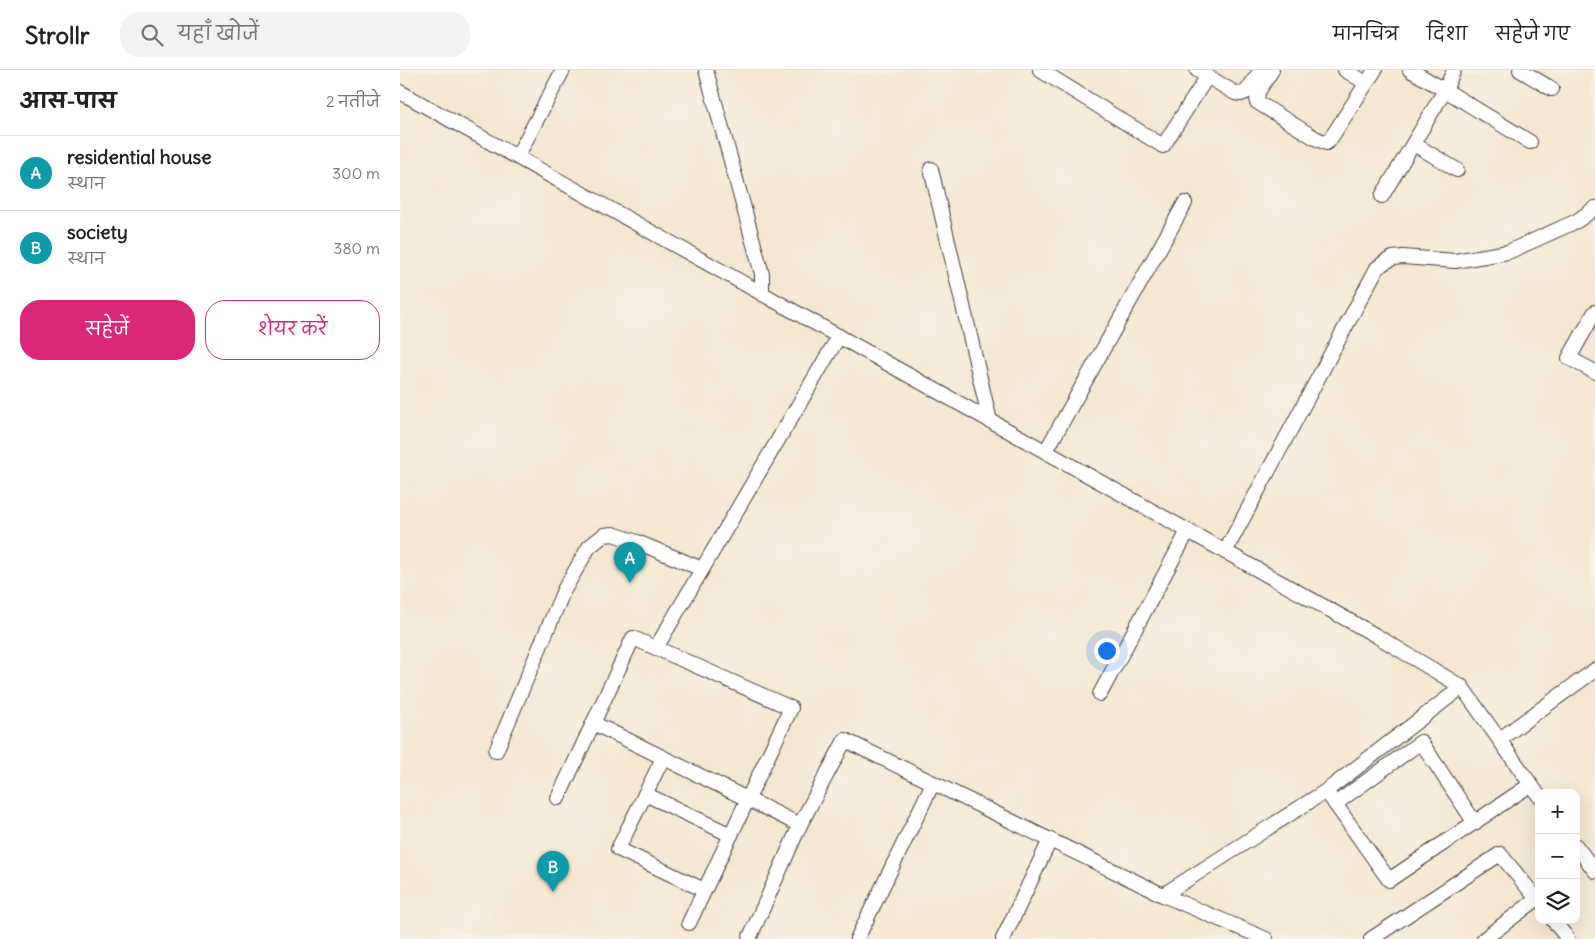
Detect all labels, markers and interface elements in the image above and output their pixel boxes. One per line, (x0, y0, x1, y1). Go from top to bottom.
search box (120, 12, 470, 57)
text: Strollr (25, 20, 90, 50)
icon: search (138, 21, 166, 49)
text: यहाँ खोजें (178, 21, 259, 45)
text: मानचित्र (1333, 22, 1399, 45)
text: दिशा (1427, 22, 1468, 45)
text: सहेजे गए (1496, 22, 1570, 45)
text: आस-पास (20, 87, 117, 114)
text: 2 नतीजे (326, 91, 380, 111)
text: residential house (67, 145, 211, 169)
text: A (31, 163, 41, 183)
text: 300 m (332, 163, 380, 183)
text: स्थान (67, 173, 105, 193)
text: society (67, 220, 128, 244)
text: B (31, 238, 41, 258)
text: 380 m (333, 238, 380, 258)
text: स्थान (67, 248, 105, 268)
button: सहेजें (20, 300, 195, 360)
button: शेयर करें (205, 300, 380, 360)
pin: A (614, 542, 646, 583)
your location (1094, 638, 1120, 664)
map controls (1535, 789, 1580, 924)
button: + (1535, 789, 1580, 834)
button: − (1535, 834, 1580, 879)
pin: B (537, 851, 569, 892)
button: layers (1535, 879, 1580, 924)

